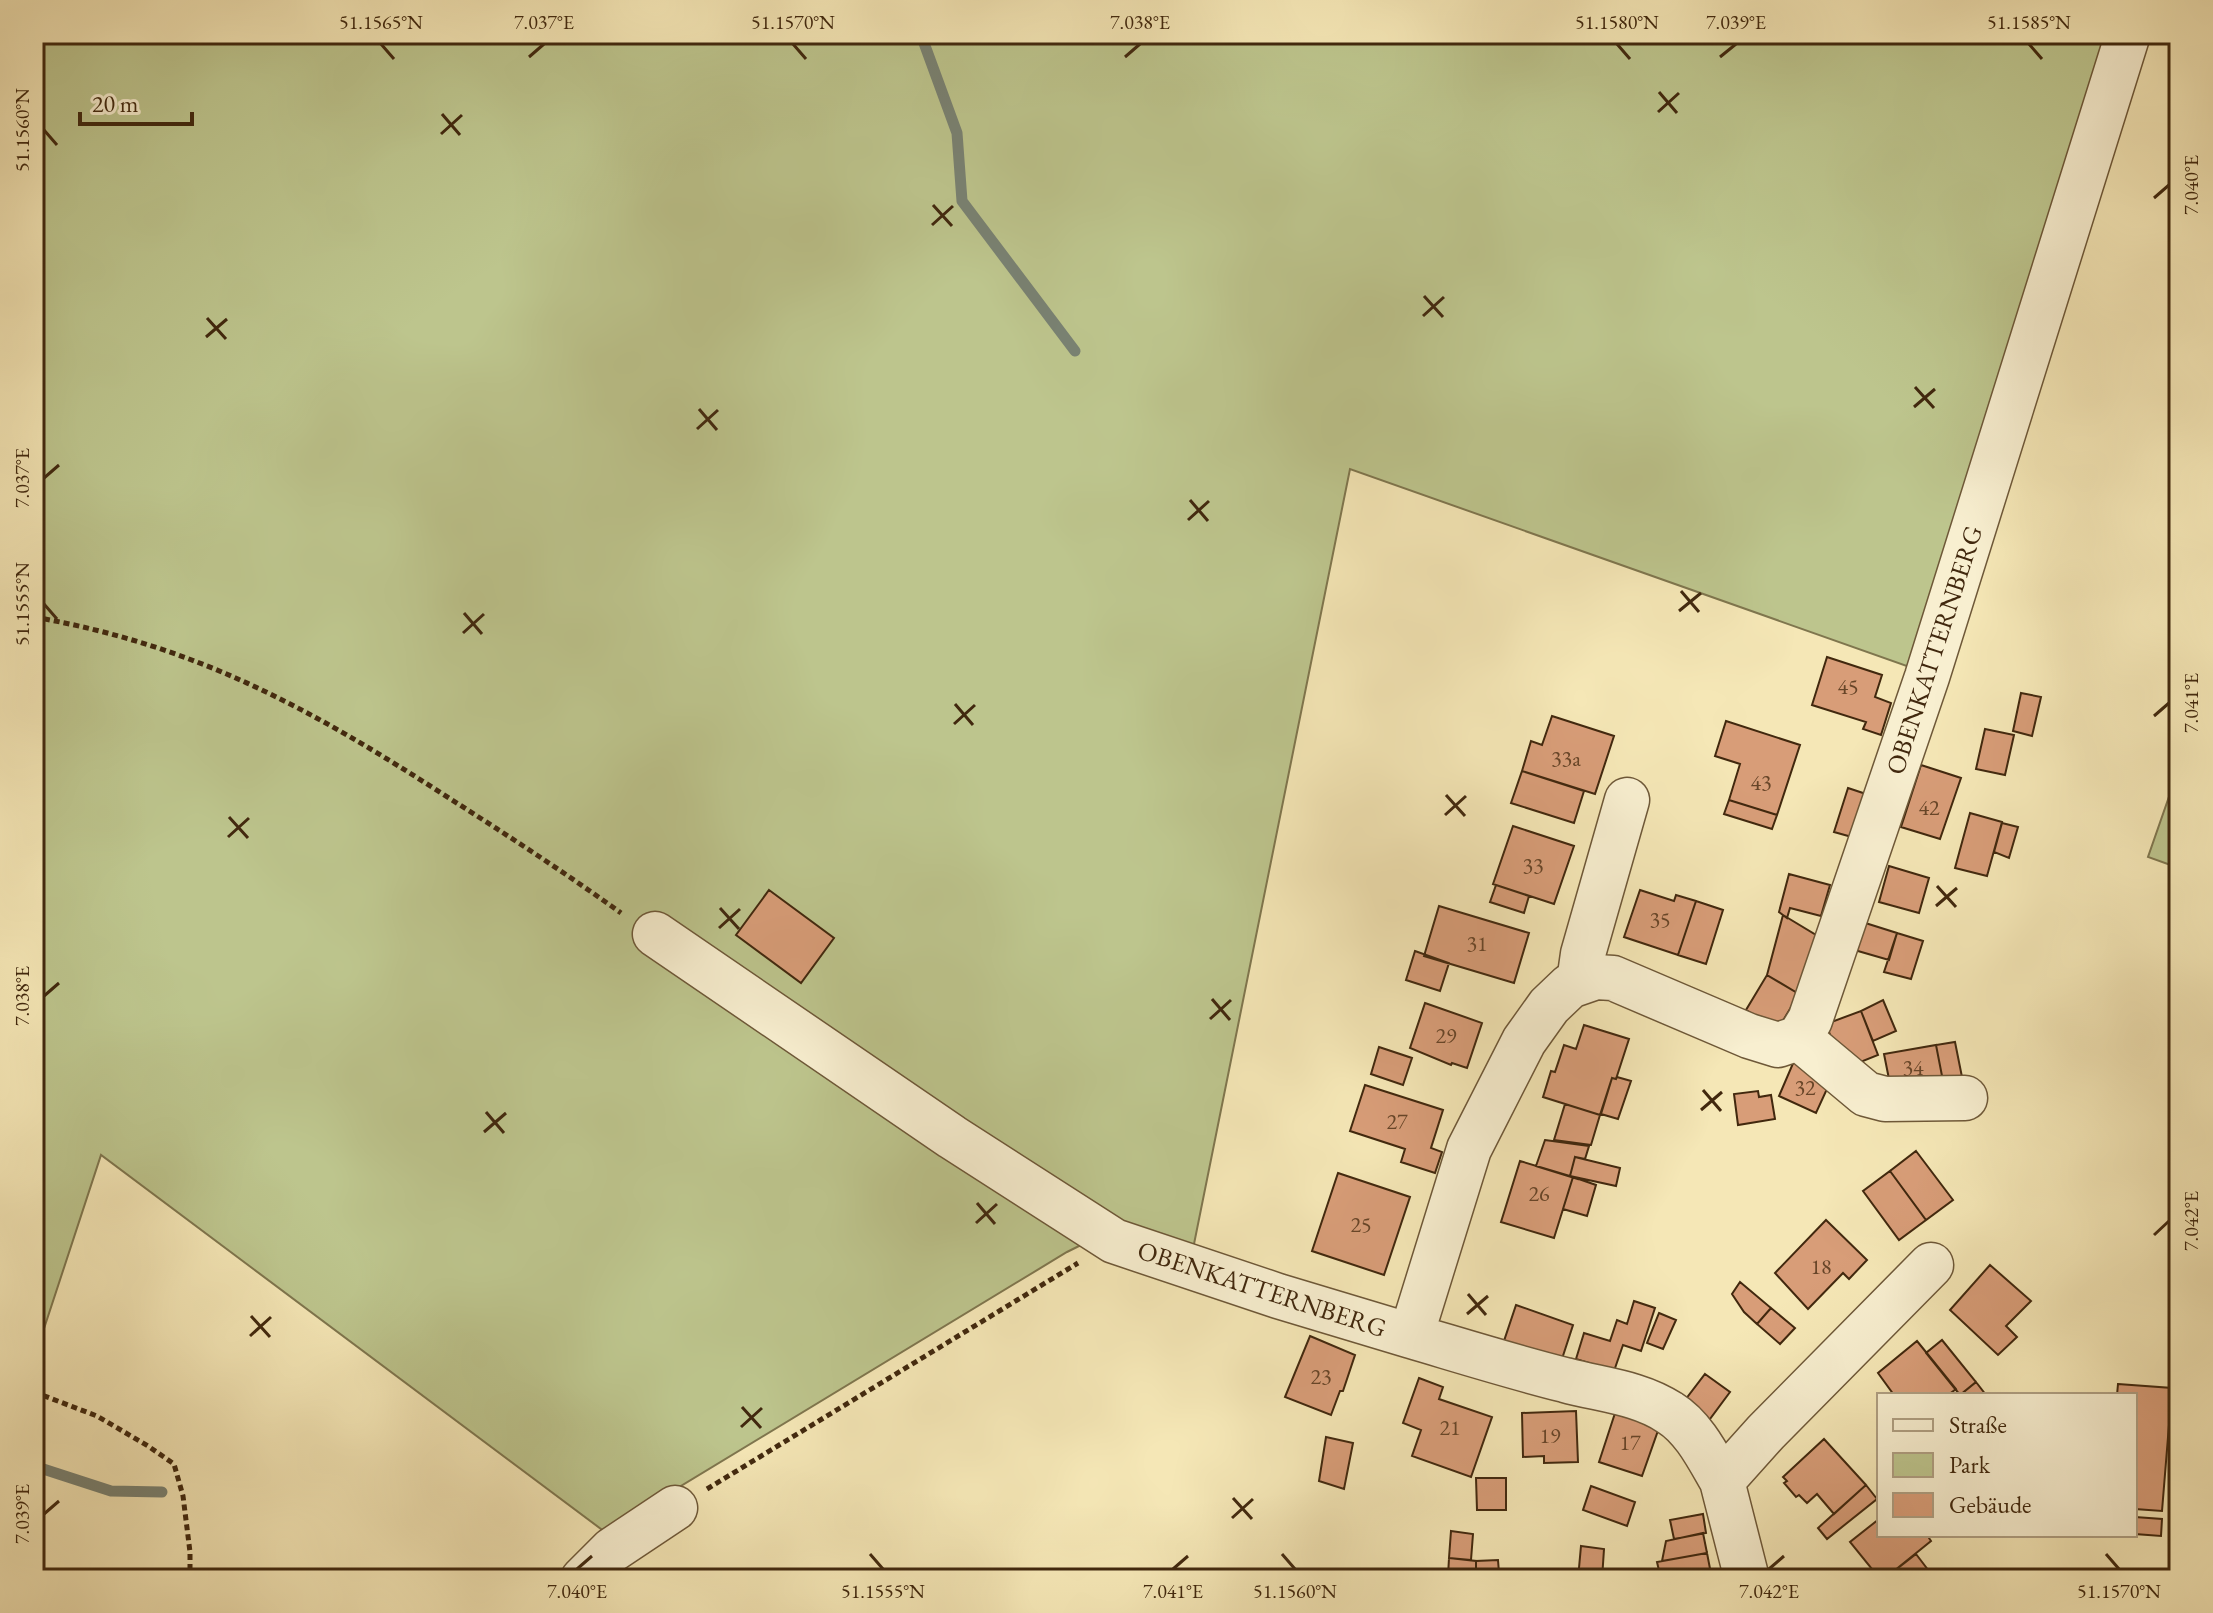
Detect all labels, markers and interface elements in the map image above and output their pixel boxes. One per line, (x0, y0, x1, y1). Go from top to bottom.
text: 51.1565°N (339, 9, 423, 35)
text: 7.037°E (514, 9, 574, 35)
text: 51.1570°N (751, 9, 835, 35)
text: 7.038°E (1110, 9, 1170, 35)
text: 51.1580°N (1575, 9, 1659, 35)
text: 7.039°E (1706, 9, 1766, 35)
text: 51.1585°N (1987, 9, 2071, 35)
scale bar (80, 76, 192, 126)
text: 51.1560°N (9, 88, 35, 172)
text: 20 m (92, 88, 139, 119)
text: 7.040°E (2178, 155, 2204, 215)
text: 7.037°E (9, 448, 35, 508)
street label: OBENKATTERNBERG (1878, 521, 1990, 779)
text: 51.1555°N (9, 562, 35, 646)
house number: 45 (1837, 672, 1859, 701)
text: 7.041°E (2178, 673, 2204, 733)
house number: 33a (1551, 744, 1581, 773)
house number: 43 (1750, 768, 1772, 797)
house number: 42 (1918, 793, 1940, 822)
house number: 33 (1522, 851, 1544, 880)
house number: 35 (1649, 905, 1671, 934)
house number: 31 (1466, 929, 1488, 958)
text: 7.038°E (9, 966, 35, 1026)
house number: 29 (1435, 1021, 1457, 1050)
house number: 34 (1902, 1053, 1924, 1082)
house number: 32 (1794, 1073, 1816, 1102)
house number: 27 (1386, 1107, 1408, 1136)
house number: 26 (1528, 1179, 1550, 1208)
text: 7.042°E (2178, 1191, 2204, 1251)
house number: 25 (1350, 1210, 1372, 1239)
street label: OBENKATTERNBERG (1133, 1233, 1391, 1345)
house number: 18 (1810, 1252, 1832, 1281)
house number: 23 (1310, 1362, 1332, 1391)
legend (1877, 1393, 2137, 1537)
text: Straße (1949, 1409, 2007, 1440)
house number: 21 (1439, 1413, 1461, 1442)
house number: 19 (1539, 1421, 1561, 1450)
house number: 17 (1619, 1428, 1641, 1457)
text: Park (1949, 1449, 1991, 1480)
text: 7.039°E (9, 1484, 35, 1544)
text: Gebäude (1949, 1489, 2031, 1520)
text: 7.040°E (547, 1578, 607, 1604)
text: 51.1555°N (841, 1578, 925, 1604)
text: 7.041°E (1143, 1578, 1203, 1604)
text: 51.1560°N (1253, 1578, 1337, 1604)
text: 7.042°E (1739, 1578, 1799, 1604)
text: 51.1570°N (2077, 1578, 2161, 1604)

